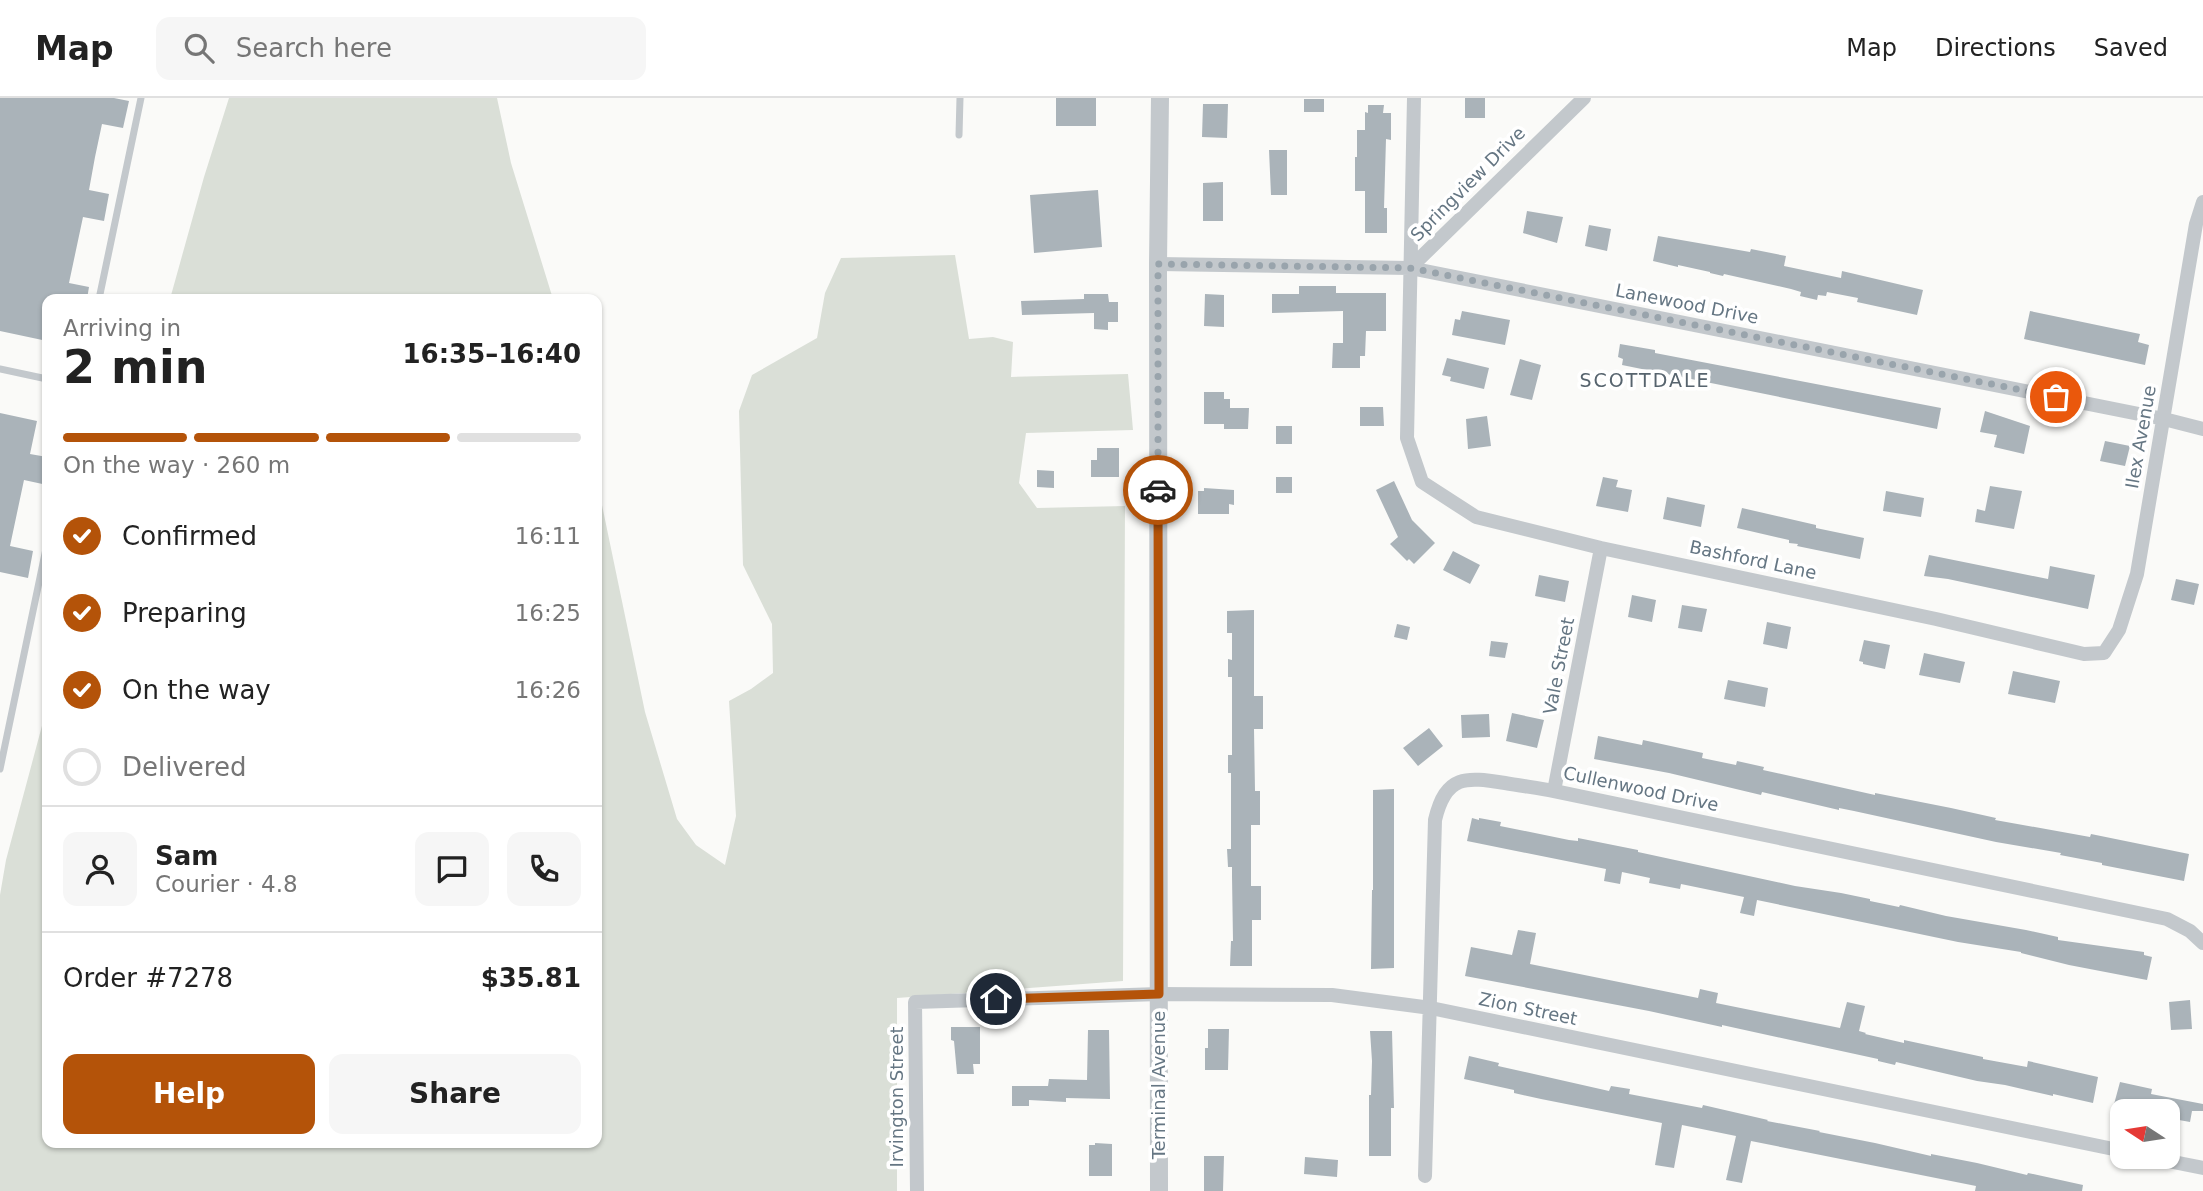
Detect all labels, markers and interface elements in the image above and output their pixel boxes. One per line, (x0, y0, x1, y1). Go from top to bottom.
search box (156, 17, 646, 80)
text: Map (35, 29, 114, 68)
icon: search (180, 29, 218, 67)
text: Search here (236, 33, 392, 63)
text: Map (1846, 34, 1897, 62)
text: Directions (1935, 34, 2056, 62)
text: Saved (2094, 34, 2168, 62)
street label: Springview Drive (1406, 122, 1529, 245)
street label: Lanewood Drive (1614, 279, 1760, 328)
text: Arriving in (63, 315, 181, 341)
text: 16:35–16:40 (402, 339, 581, 369)
text: 2 min (63, 340, 207, 394)
pin (2026, 367, 2086, 427)
district label: SCOTTDALE (1579, 369, 1711, 391)
icon: bag (2037, 378, 2075, 416)
street label: Ilex Avenue (2121, 384, 2160, 490)
text: On the way · 260 m (63, 452, 290, 478)
courier (1123, 455, 1193, 525)
icon: car (1139, 471, 1177, 509)
icon: check (63, 517, 101, 555)
text: Confirmed (122, 521, 257, 551)
text: 16:11 (515, 523, 581, 549)
street label: Bashford Lane (1688, 536, 1819, 583)
icon: check (63, 594, 101, 632)
text: Preparing (122, 598, 247, 628)
text: 16:25 (515, 600, 581, 626)
street label: Vale Street (1539, 616, 1578, 716)
icon: check (63, 671, 101, 709)
text: On the way (122, 675, 271, 705)
text: 16:26 (515, 677, 581, 703)
text: Delivered (122, 752, 246, 782)
street label: Cullenwood Drive (1561, 762, 1721, 815)
button: person (63, 832, 137, 906)
button: chat (415, 832, 489, 906)
button: phone (507, 832, 581, 906)
text: Sam (155, 841, 218, 871)
text: Courier · 4.8 (155, 871, 298, 897)
text: Order #7278 (63, 963, 233, 993)
text: $35.81 (481, 963, 581, 993)
pin (966, 969, 1026, 1029)
icon: home (977, 980, 1015, 1018)
street label: Zion Street (1477, 988, 1579, 1029)
street label: Terminal Avenue (1148, 1011, 1169, 1160)
street label: Irvington Street (886, 1026, 907, 1168)
button: Help (63, 1054, 315, 1134)
button: Share (329, 1054, 581, 1134)
north arrow (2110, 1099, 2180, 1169)
map controls (2110, 1099, 2180, 1169)

